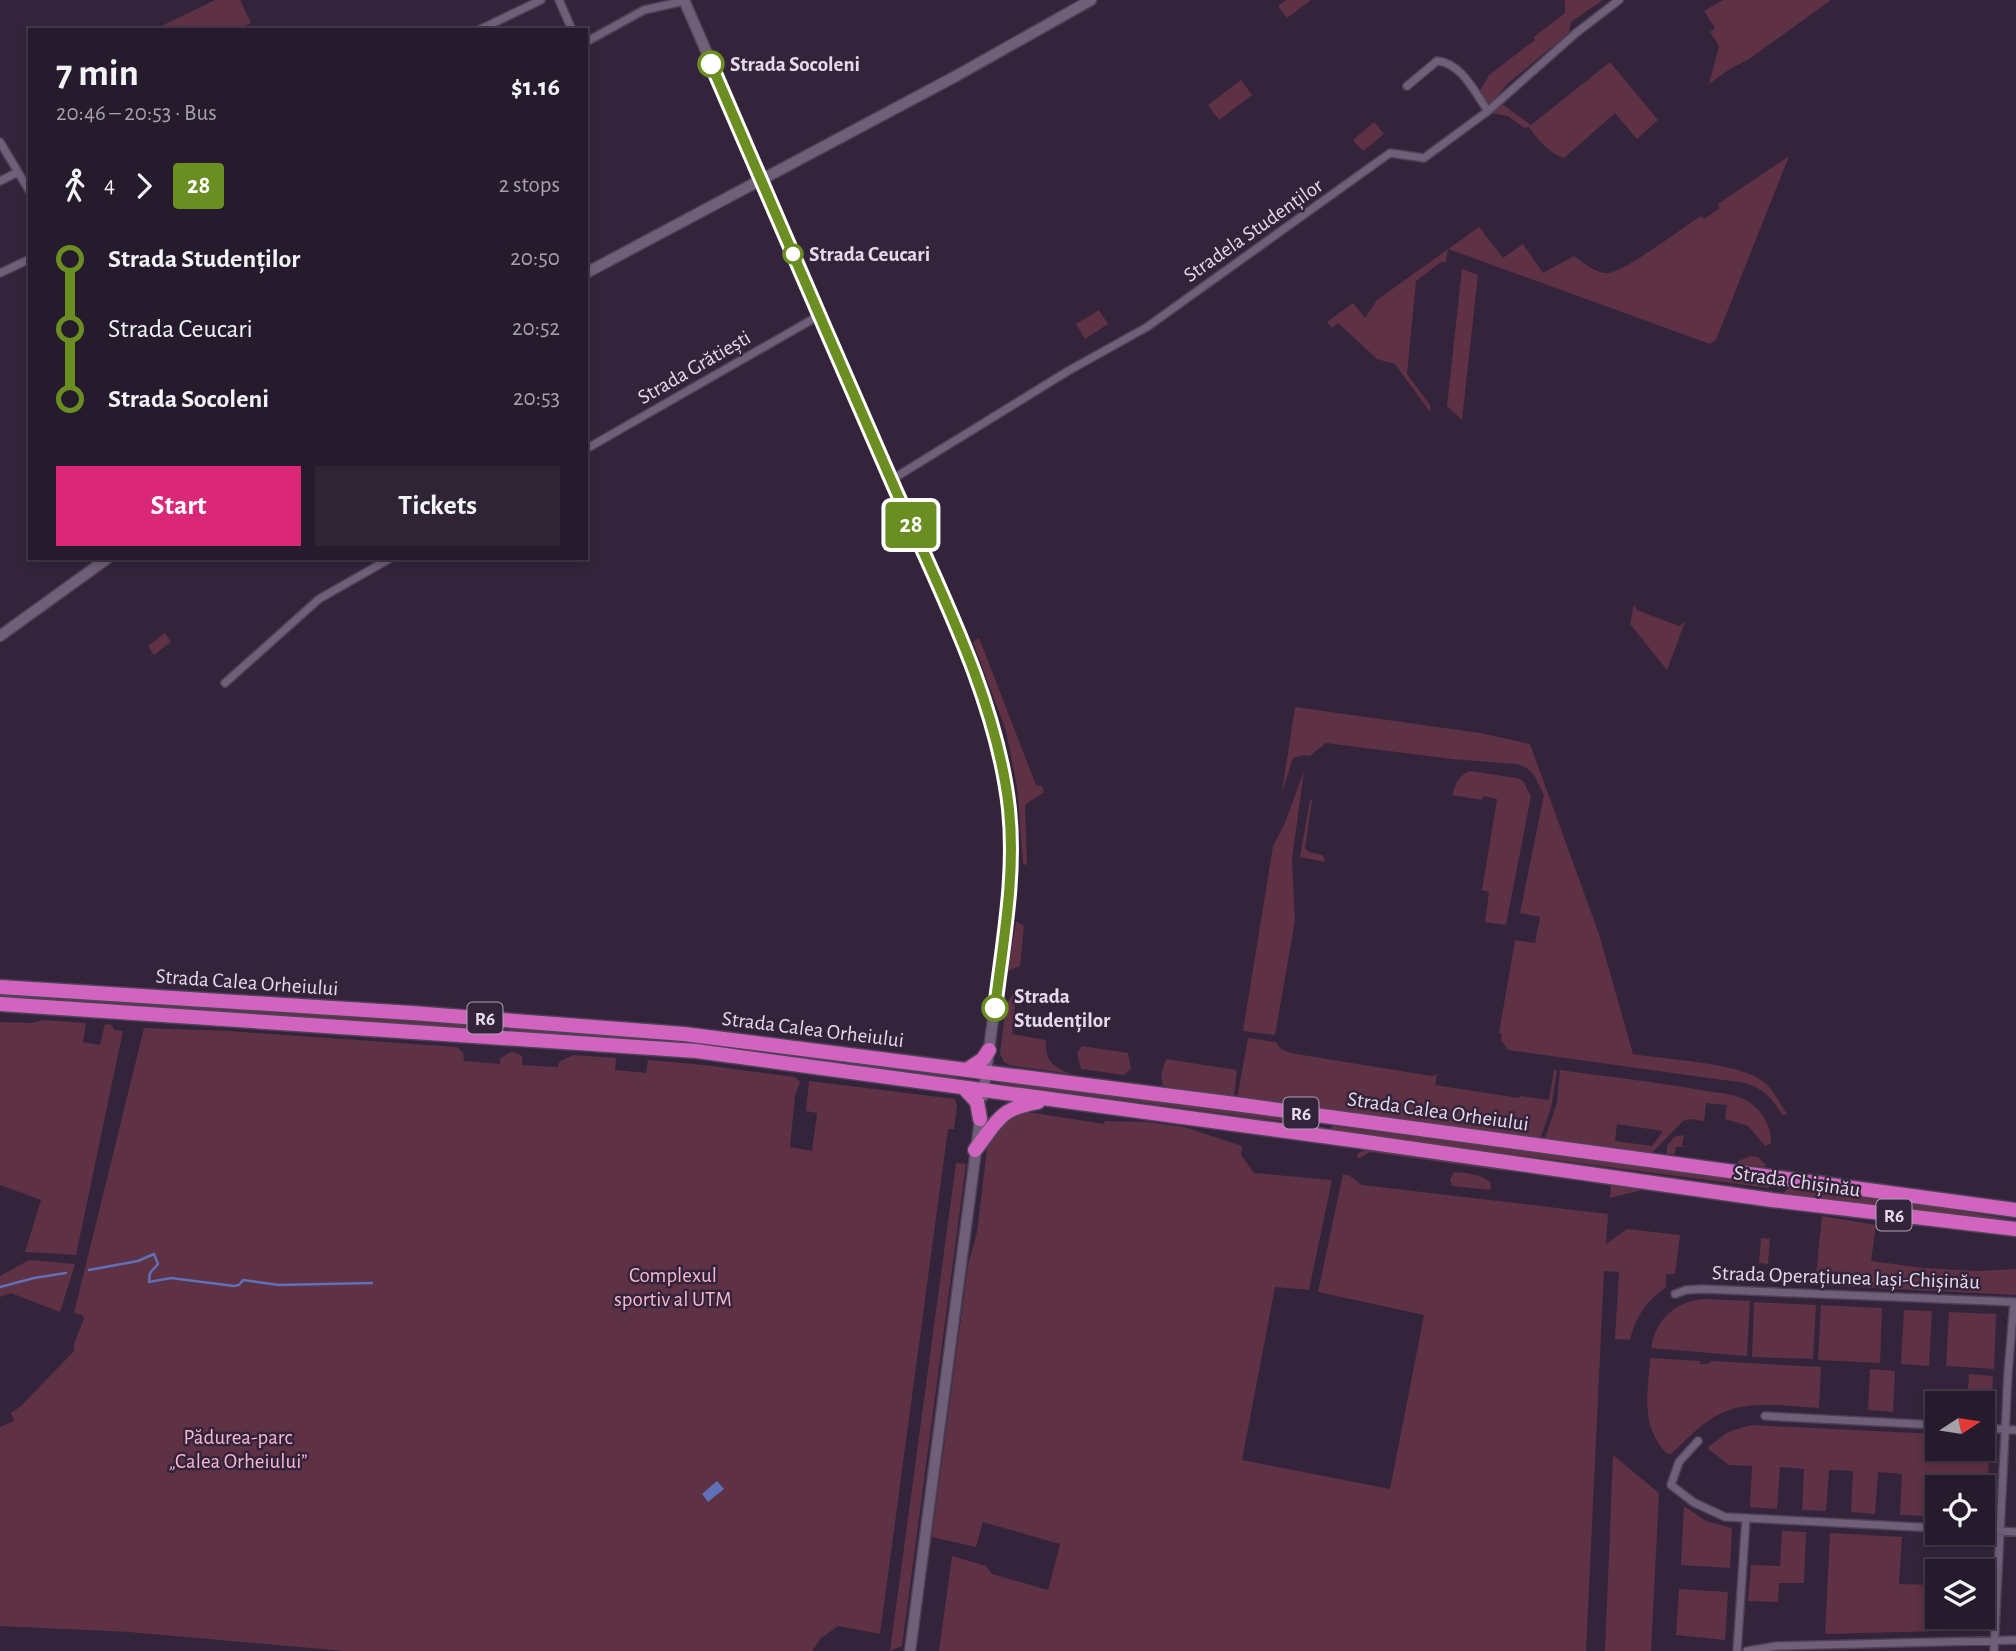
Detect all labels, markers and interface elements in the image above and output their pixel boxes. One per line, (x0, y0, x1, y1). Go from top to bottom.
marker: Strada Socoleni (698, 51, 724, 77)
place label: Strada Socoleni (730, 54, 860, 75)
text: 7 min (56, 55, 139, 93)
text: $1.16 (511, 74, 560, 100)
text: 20:46 – 20:53 · Bus (56, 102, 217, 125)
icon: walk (56, 167, 94, 205)
icon: forward (125, 167, 163, 205)
text: 4 (104, 174, 115, 197)
text: 28 (187, 174, 210, 198)
text: 2 stops (499, 174, 560, 197)
street label: Stradela Studenților (1180, 175, 1328, 288)
marker: Strada Ceucari (783, 244, 803, 264)
place label: Strada Ceucari (809, 244, 930, 265)
text: Strada Studenților (108, 246, 300, 272)
text: 20:50 (510, 247, 560, 270)
text: Strada Ceucari (108, 316, 253, 342)
text: 20:52 (512, 317, 560, 340)
street label: Strada Grătiești (634, 327, 755, 410)
text: Strada Socoleni (108, 386, 269, 412)
text: 20:53 (513, 387, 560, 410)
button: Start (56, 466, 301, 546)
button: Tickets (315, 466, 560, 546)
line badge: 28 (880, 502, 942, 548)
text: 28 (899, 513, 923, 537)
street label: Strada Calea Orheiului (155, 966, 339, 999)
place label: Strada Studenților (1014, 986, 1111, 1033)
marker: Strada Studenților (982, 995, 1008, 1021)
road number: R6 (468, 1002, 503, 1034)
street label: Strada Calea Orheiului (721, 1008, 905, 1051)
street label: Strada Calea Orheiului (1346, 1088, 1530, 1135)
road number: R6 (1284, 1098, 1318, 1128)
street label: Strada Chișinău (1732, 1162, 1862, 1203)
road number: R6 (1876, 1200, 1912, 1231)
street label: Strada Operațiunea Iași-Chișinău (1712, 1262, 1981, 1295)
park label: Complexul sportiv al UTM (614, 1265, 732, 1310)
north arrow (1925, 1391, 1995, 1461)
map controls (1925, 1391, 1995, 1629)
park label: Pădurea-parc „Calea Orheiului” (168, 1427, 308, 1472)
button: locate (1925, 1475, 1995, 1545)
button: layers (1925, 1559, 1995, 1629)

